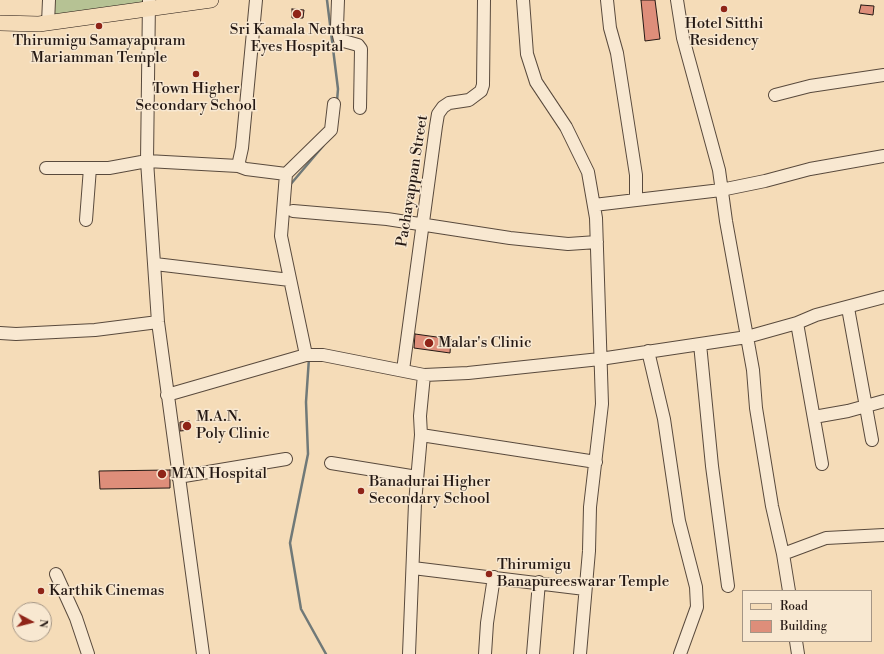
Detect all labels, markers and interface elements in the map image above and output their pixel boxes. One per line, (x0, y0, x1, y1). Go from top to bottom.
marker: Hotel Sitthi Residency (719, 4, 729, 14)
marker: Sri Kamala Nenthra Eyes Hospital (291, 8, 303, 20)
place label: Hotel Sitthi Residency (685, 15, 763, 50)
marker: Thirumigu Samayapuram Mariamman Temple (94, 21, 104, 31)
place label: Sri Kamala Nenthra Eyes Hospital (230, 21, 364, 56)
place label: Thirumigu Samayapuram Mariamman Temple (12, 32, 186, 67)
marker: Town Higher Secondary School (191, 69, 201, 79)
place label: Town Higher Secondary School (136, 80, 256, 115)
street label: Pachayappan Street (394, 114, 432, 248)
place label: Malar's Clinic (438, 334, 532, 352)
marker: Malar's Clinic (423, 337, 435, 349)
place label: M.A.N. Poly Clinic (196, 408, 270, 443)
marker: M.A.N. Poly Clinic (181, 420, 193, 432)
place label: MAN Hospital (171, 465, 267, 483)
marker: MAN Hospital (156, 468, 168, 480)
place label: Banadurai Higher Secondary School (369, 473, 491, 508)
marker: Banadurai Higher Secondary School (356, 486, 366, 496)
place label: Thirumigu Banapureeswarar Temple (497, 556, 669, 591)
marker: Thirumigu Banapureeswarar Temple (484, 569, 494, 579)
place label: Karthik Cinemas (49, 582, 164, 600)
marker: Karthik Cinemas (36, 586, 46, 596)
legend (742, 590, 872, 642)
text: Road (780, 599, 808, 614)
north arrow (12, 602, 52, 642)
text: N (35, 618, 50, 629)
text: Building (780, 619, 827, 634)

